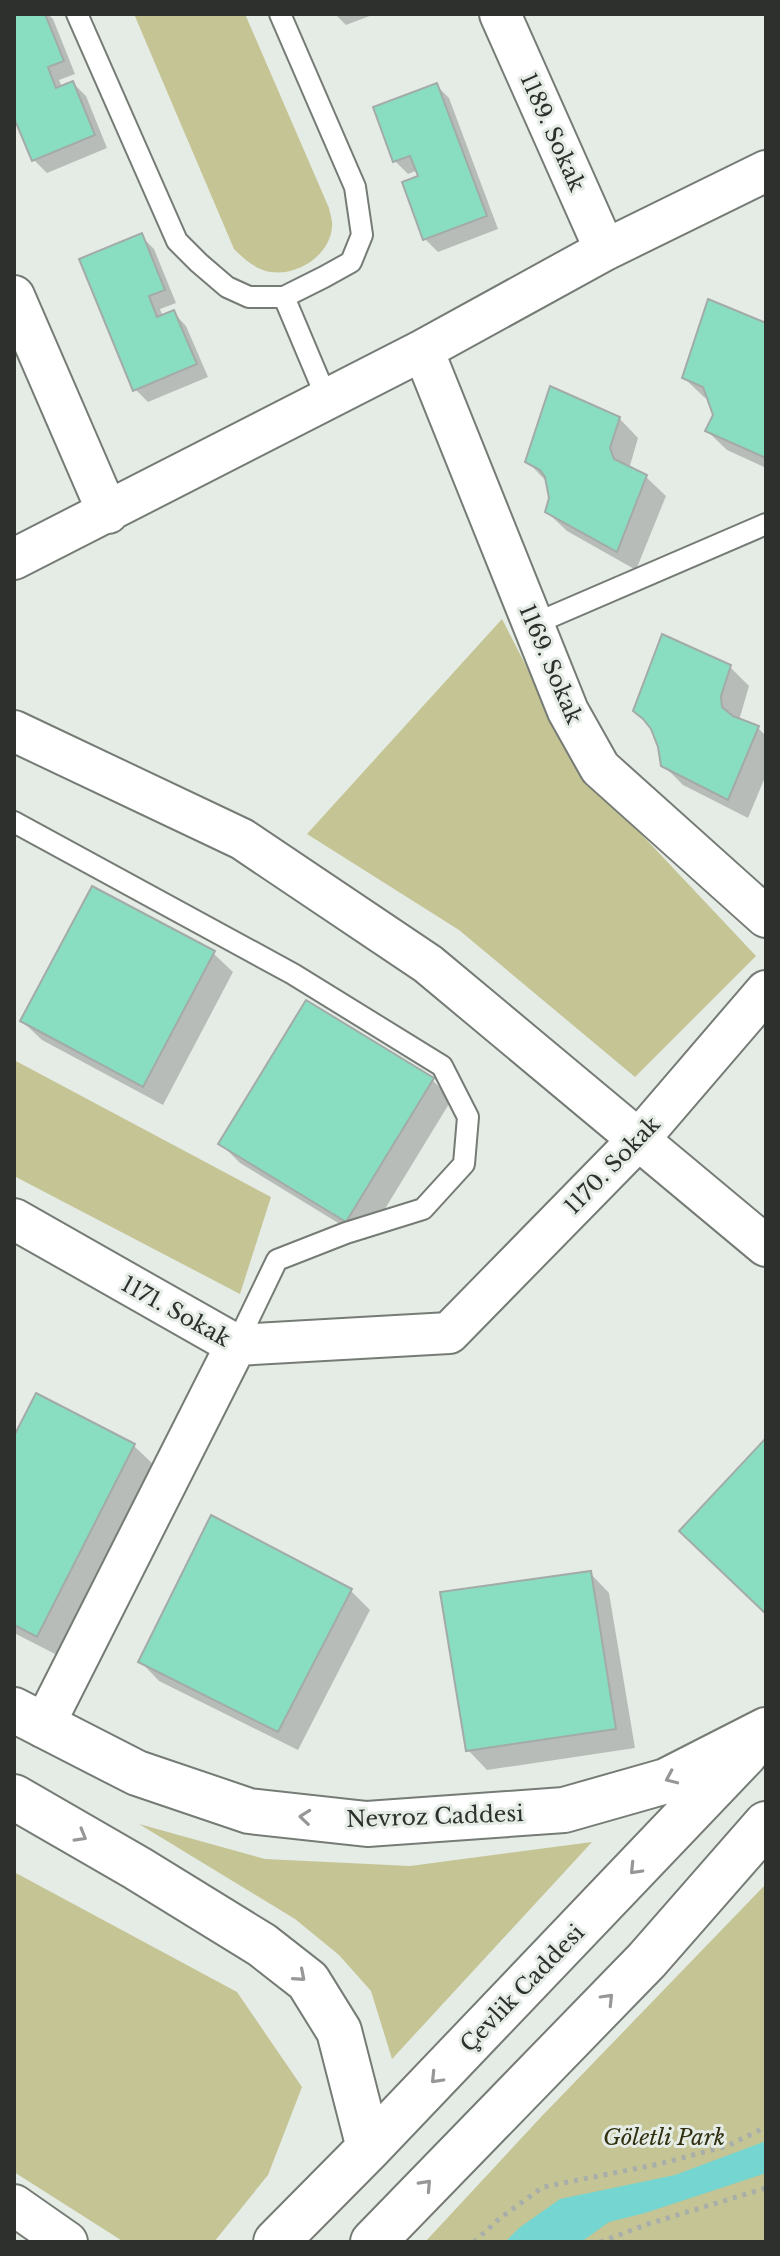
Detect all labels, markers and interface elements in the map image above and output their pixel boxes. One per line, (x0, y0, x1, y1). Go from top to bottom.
street label: 1189. Sokak (514, 69, 591, 196)
street label: 1169. Sokak (513, 600, 588, 728)
street label: 1170. Sokak (559, 1110, 666, 1220)
street label: 1171. Sokak (117, 1270, 235, 1353)
one-way arrow (665, 1768, 680, 1784)
street label: Nevroz Caddesi (346, 1800, 525, 1833)
one-way arrow (298, 1809, 311, 1826)
one-way arrow (73, 1826, 87, 1842)
one-way arrow (630, 1860, 644, 1874)
street label: Çevlik Caddesi (455, 1919, 590, 2058)
one-way arrow (290, 1966, 305, 1981)
one-way arrow (599, 1994, 613, 2008)
one-way arrow (432, 2068, 446, 2083)
park label: Göletli Park (603, 2124, 725, 2151)
one-way arrow (417, 2180, 431, 2195)

